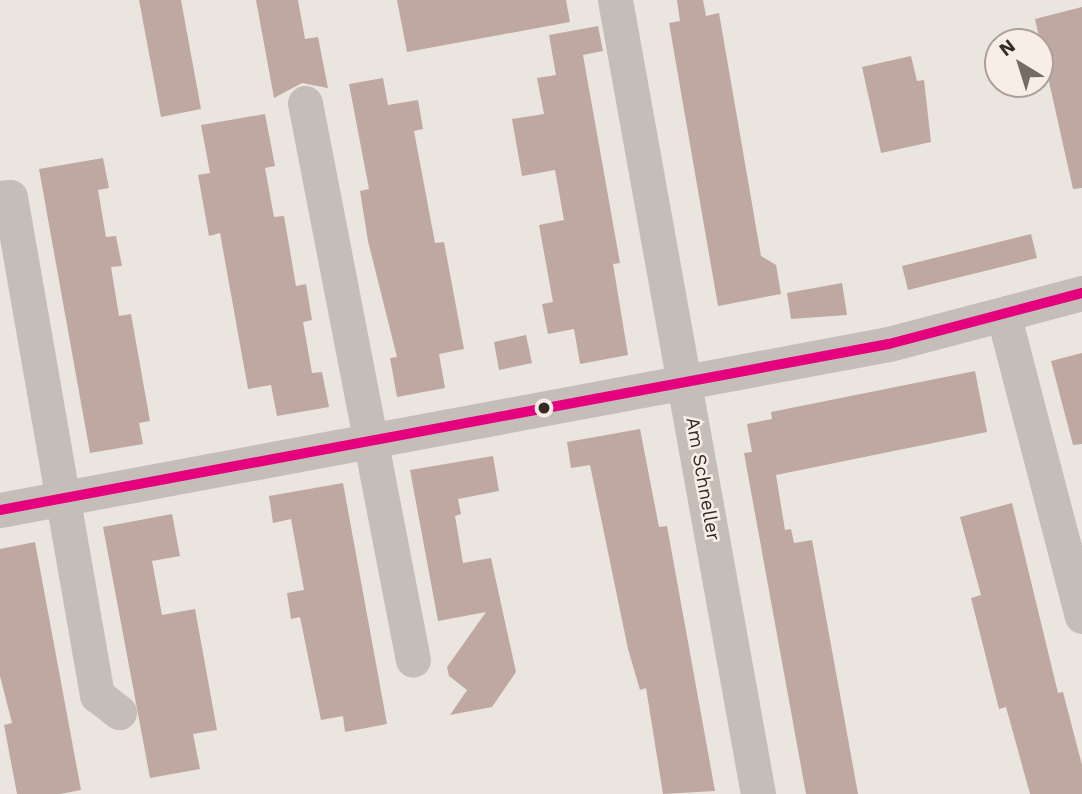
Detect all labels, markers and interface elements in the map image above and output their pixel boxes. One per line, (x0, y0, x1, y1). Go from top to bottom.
north arrow (984, 28, 1054, 98)
text: N (994, 34, 1020, 61)
unlabelled marker (537, 401, 551, 415)
street label: Am Schneller (681, 416, 725, 542)

